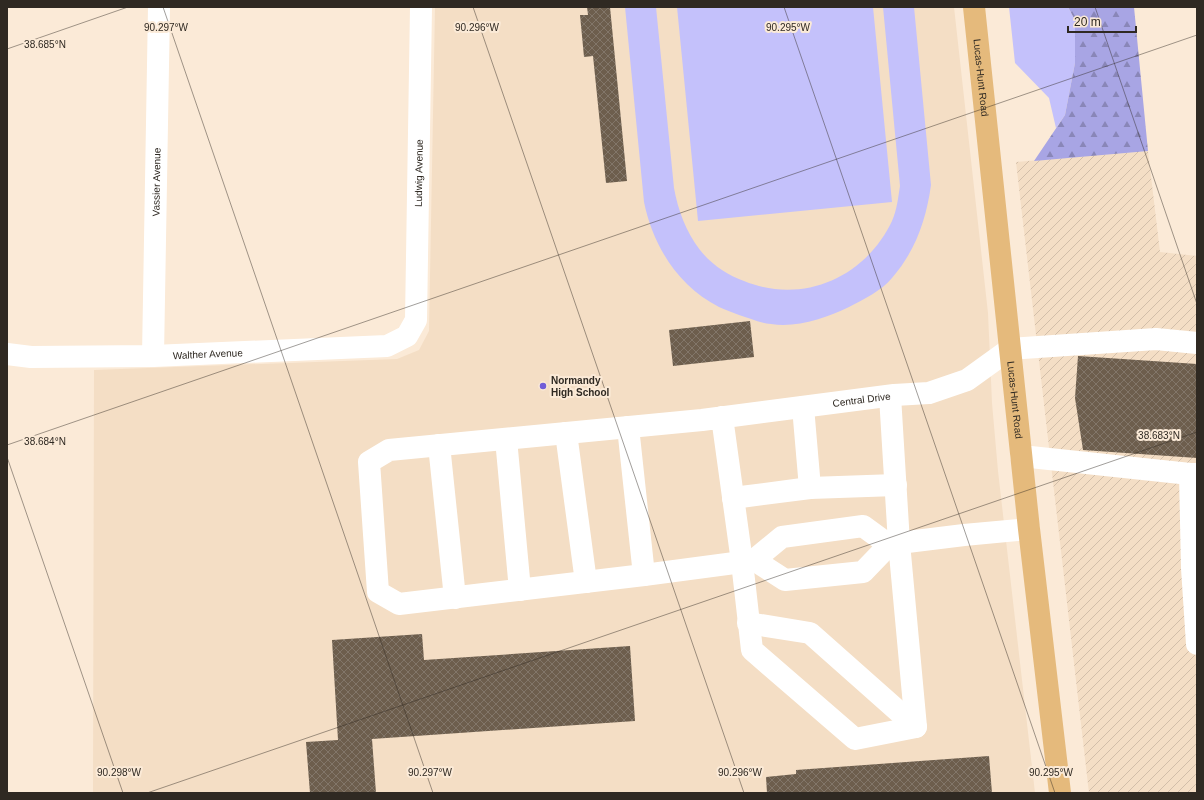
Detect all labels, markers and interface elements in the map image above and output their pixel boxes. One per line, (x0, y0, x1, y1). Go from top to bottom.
scale bar (1068, 8, 1136, 34)
text: 20 m (1074, 15, 1101, 29)
text: 90.297°W (144, 22, 189, 33)
text: 90.296°W (455, 22, 500, 33)
text: 90.295°W (766, 22, 811, 33)
street label: Lucas-Hunt Road (972, 38, 991, 117)
text: 38.685°N (24, 39, 66, 50)
street label: Ludwig Avenue (412, 139, 424, 207)
street label: Vassier Avenue (150, 147, 162, 216)
street label: Walther Avenue (173, 347, 243, 361)
street label: Lucas-Hunt Road (1006, 361, 1025, 439)
place label: Normandy High School (551, 375, 610, 398)
marker: Normandy High School (538, 381, 548, 391)
street label: Central Drive (832, 390, 892, 408)
text: 38.683°N (1138, 430, 1180, 441)
text: 38.684°N (24, 436, 66, 447)
text: 90.298°W (97, 767, 142, 778)
text: 90.297°W (408, 767, 453, 778)
text: 90.296°W (718, 767, 763, 778)
text: 90.295°W (1029, 767, 1074, 778)

